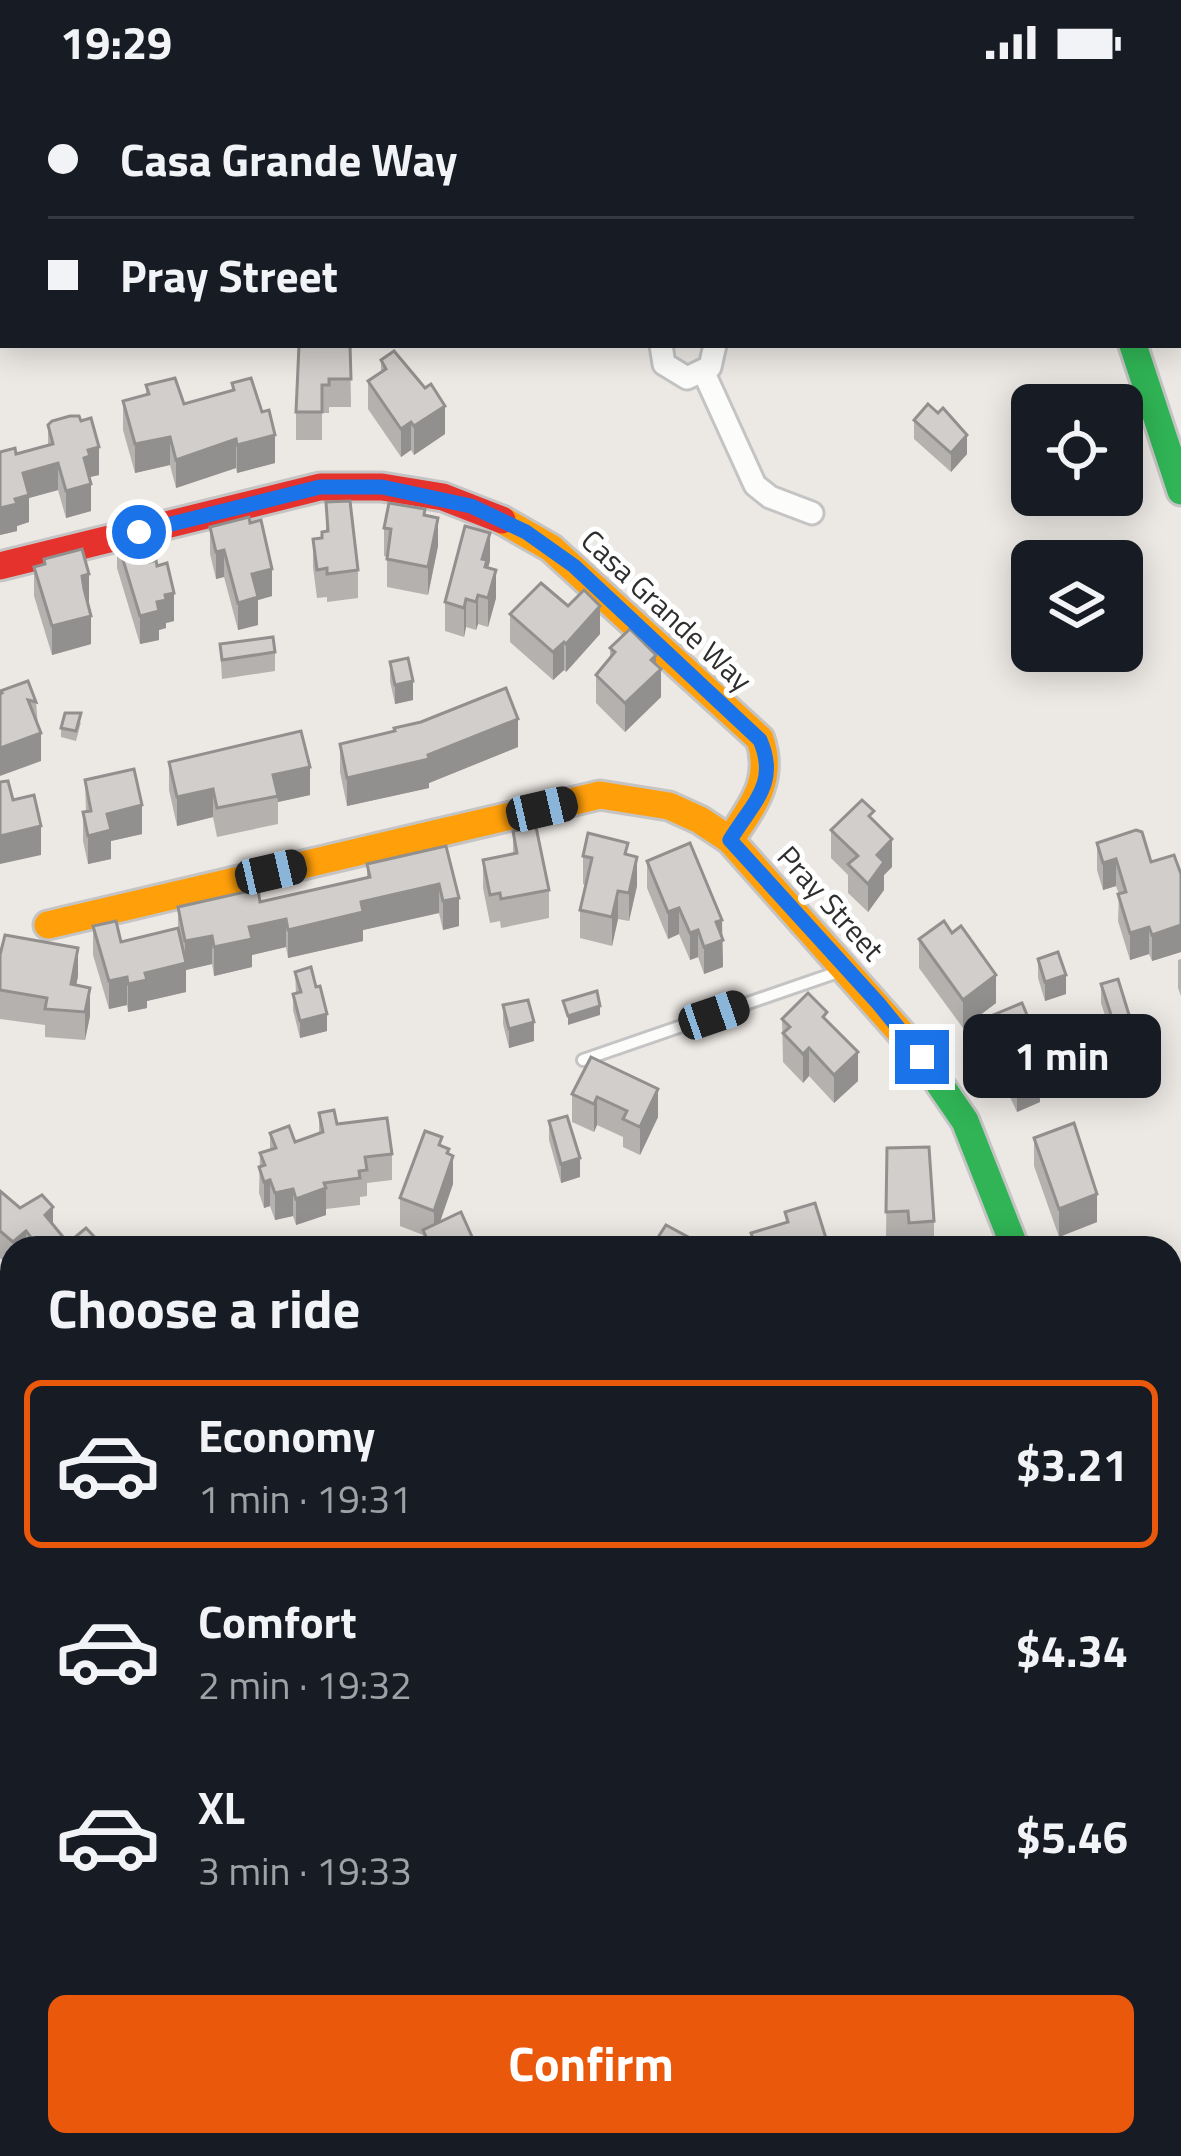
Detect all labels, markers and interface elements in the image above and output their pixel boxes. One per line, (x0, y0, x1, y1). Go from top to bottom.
text: 19:29 (60, 8, 172, 76)
text: Casa Grande Way (120, 125, 458, 193)
text: Pray Street (120, 241, 338, 309)
map controls (1011, 384, 1143, 672)
button: locate (1011, 384, 1143, 516)
route start (112, 505, 166, 559)
street label: Casa Grande Way (571, 518, 763, 702)
button: layers (1011, 540, 1143, 672)
car (503, 783, 581, 835)
street label: Pray Street (767, 835, 896, 971)
car (232, 846, 310, 898)
car (674, 986, 754, 1044)
callout: 1 min (964, 1015, 1162, 1099)
text: 1 min (1015, 1026, 1109, 1085)
route end (895, 1030, 949, 1084)
text: Choose a ride (48, 1267, 360, 1349)
text: Economy (198, 1401, 375, 1469)
icon: car (54, 1410, 162, 1518)
text: $3.21 (1016, 1430, 1128, 1498)
text: 1 min · 19:31 (198, 1469, 412, 1528)
text: Comfort (198, 1587, 357, 1655)
icon: car (54, 1596, 162, 1704)
text: $4.34 (1016, 1616, 1128, 1684)
text: 2 min · 19:32 (198, 1655, 412, 1714)
text: XL (198, 1773, 245, 1841)
icon: car (54, 1782, 162, 1890)
text: $5.46 (1016, 1802, 1128, 1870)
text: 3 min · 19:33 (198, 1841, 412, 1900)
button: Confirm (48, 1995, 1134, 2133)

